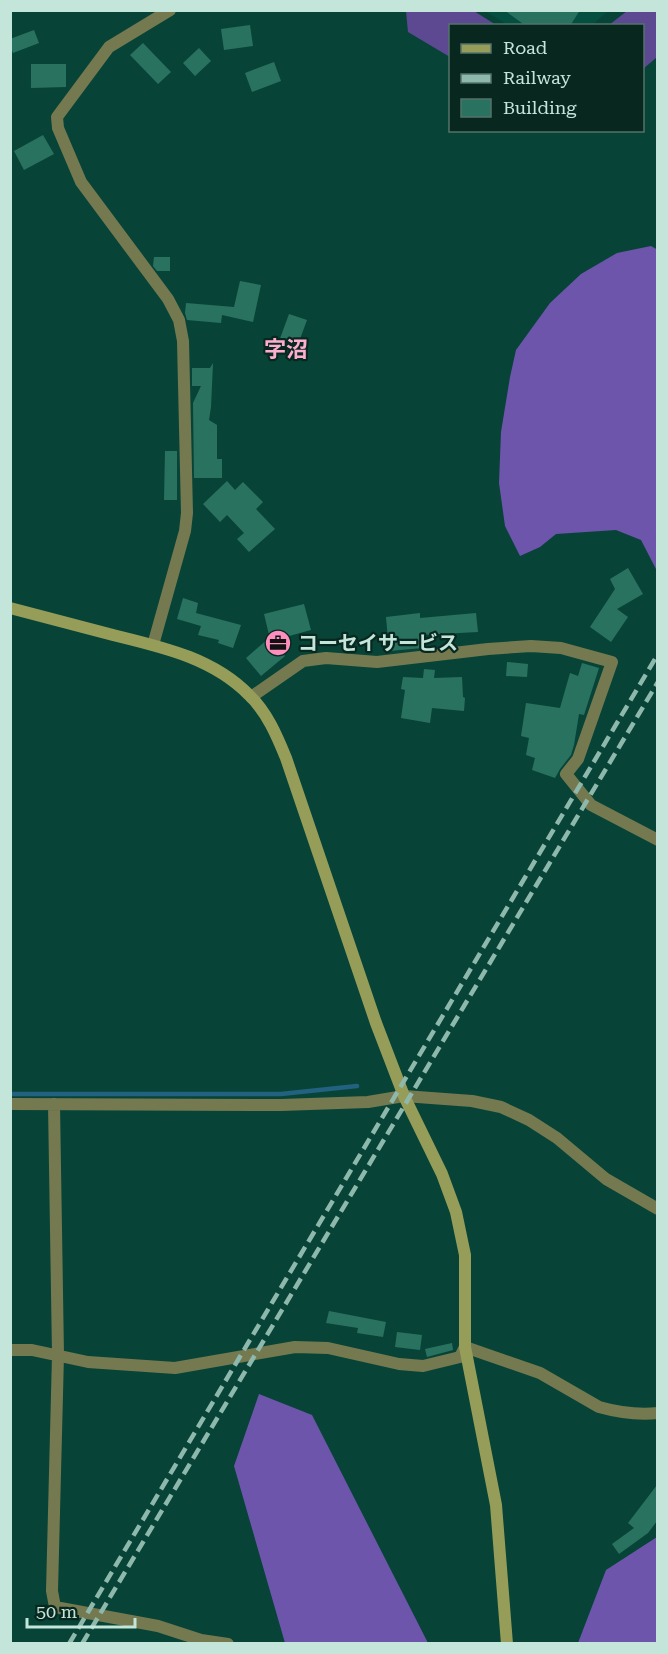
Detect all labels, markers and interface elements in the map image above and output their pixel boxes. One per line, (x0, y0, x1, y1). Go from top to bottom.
legend (449, 24, 644, 132)
text: Road (503, 37, 548, 58)
text: Railway (503, 67, 571, 88)
text: Building (503, 97, 577, 118)
district label: 字沼 (264, 337, 308, 362)
office icon: コーセイサービス (263, 628, 293, 658)
place label: コーセイサービス (298, 631, 458, 655)
scale bar (27, 1591, 135, 1629)
text: 50 m (36, 1601, 77, 1622)

